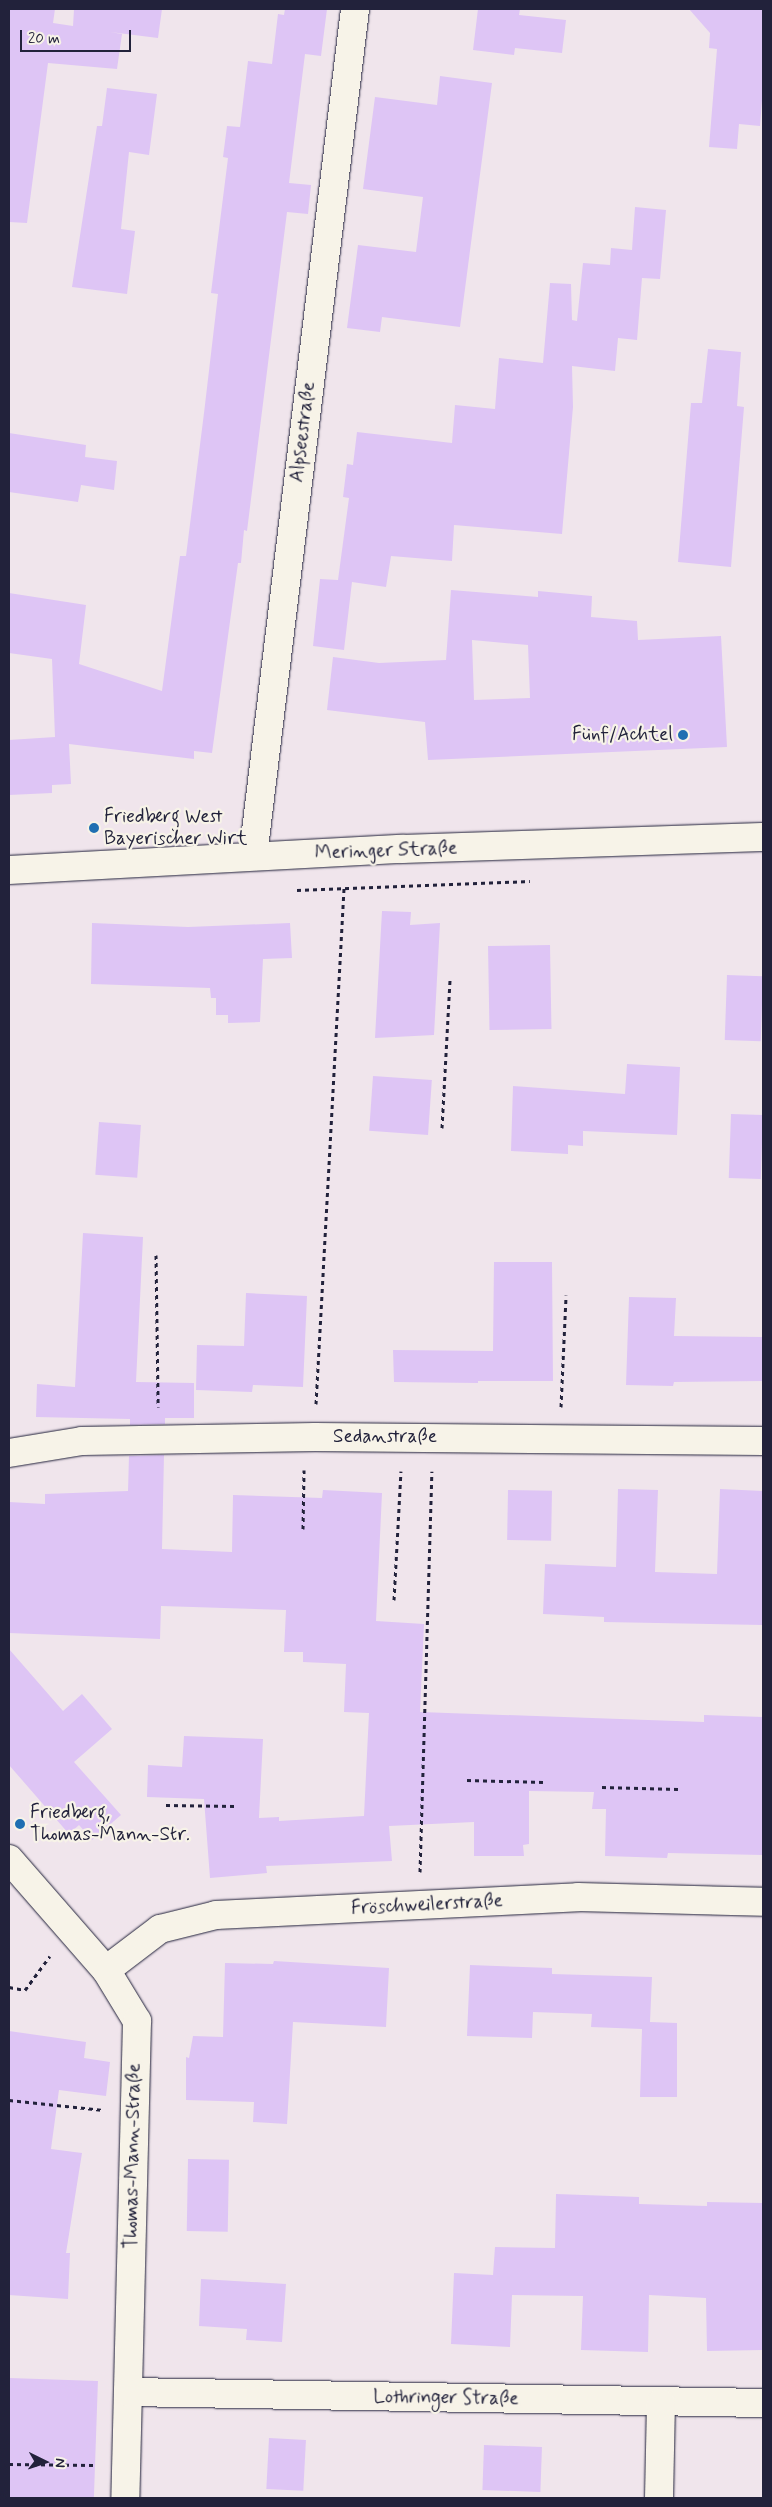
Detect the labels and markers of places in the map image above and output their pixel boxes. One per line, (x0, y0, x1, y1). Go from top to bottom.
place label: Fünf/Achtel (572, 724, 673, 746)
marker: Fünf/Achtel (677, 729, 689, 741)
place label: Friedberg West Bayerischer Wirt (104, 806, 245, 850)
marker: Friedberg West Bayerischer Wirt (88, 822, 100, 834)
place label: Friedberg, Thomas-Mann-Str. (30, 1802, 190, 1846)
marker: Friedberg, Thomas-Mann-Str. (14, 1818, 26, 1830)

